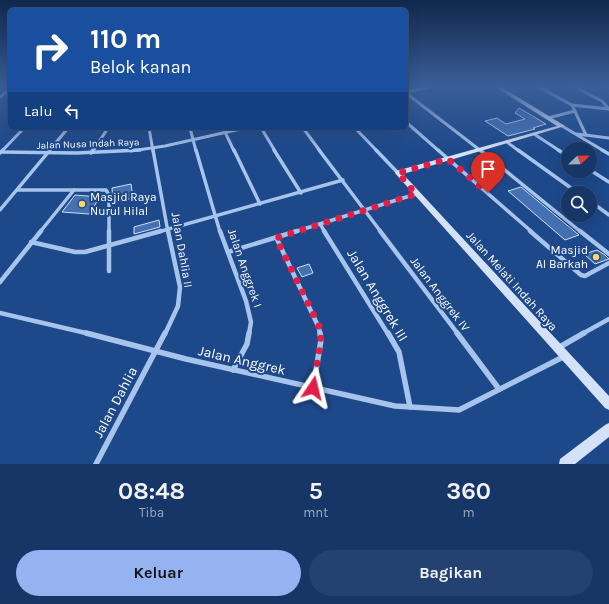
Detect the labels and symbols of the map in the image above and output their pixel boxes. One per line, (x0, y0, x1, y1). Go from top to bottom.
street label: Jalan Nusa Indah Raya (36, 136, 140, 152)
north arrow (561, 142, 597, 178)
pin (471, 152, 505, 193)
place label: Masjid Raya Nurul Hilal (90, 190, 157, 218)
marker: Masjid Raya Nurul Hilal (77, 199, 87, 209)
street label: Jalan Dahlia II (168, 211, 196, 289)
street label: Jalan Anggrek I (225, 227, 265, 309)
street label: Jalan Melati Indah Raya (464, 228, 560, 334)
place label: Masjid Al Barkah (536, 243, 588, 271)
street label: Jalan Anggrek III (343, 246, 412, 344)
marker: Masjid Al Barkah (591, 252, 601, 262)
street label: Jalan Anggrek IV (408, 254, 473, 334)
street label: Jalan Anggrek (197, 342, 287, 379)
street label: Jalan Dahlia (90, 364, 141, 441)
position arrow (292, 367, 334, 409)

